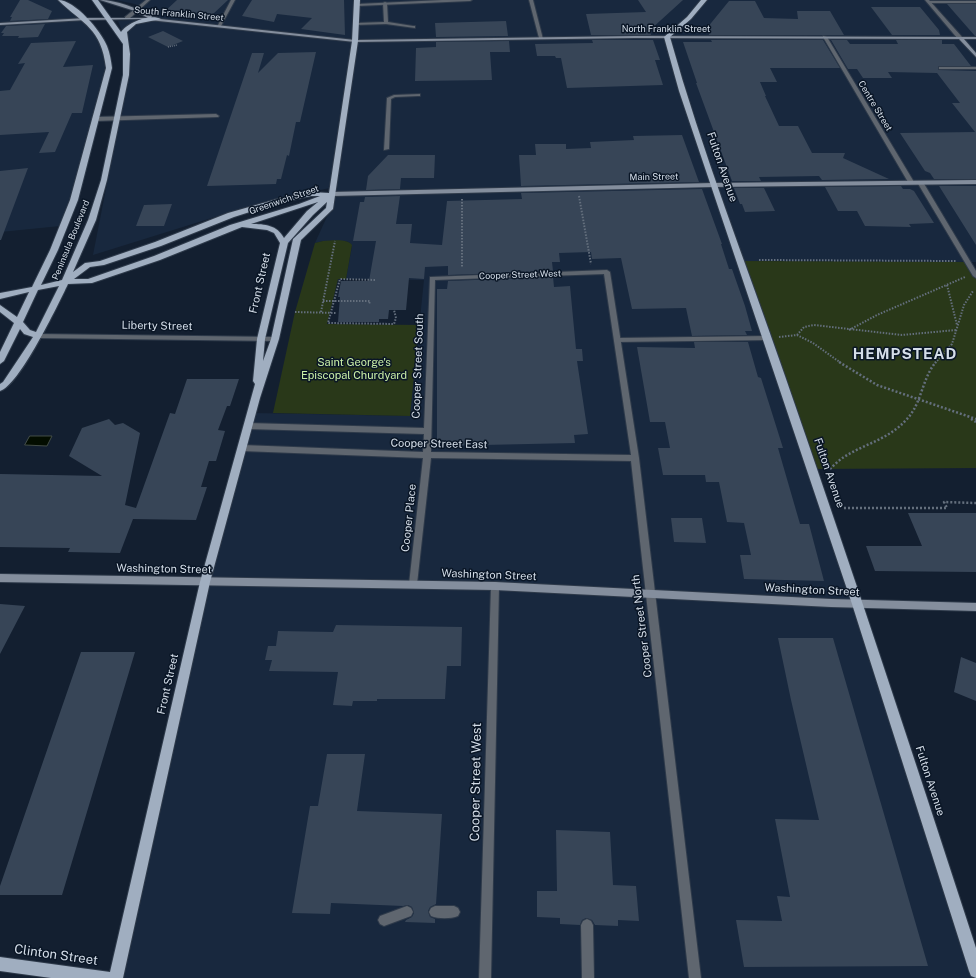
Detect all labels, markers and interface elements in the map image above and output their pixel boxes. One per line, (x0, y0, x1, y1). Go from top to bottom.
street label: South Franklin Street (134, 5, 224, 23)
street label: North Franklin Street (622, 24, 710, 34)
street label: Centre Street (856, 79, 894, 133)
street label: Fulton Avenue (704, 130, 740, 204)
street label: Main Street (629, 171, 679, 183)
street label: Greenwich Street (248, 183, 320, 217)
street label: Peninsula Boulevard (50, 198, 92, 282)
street label: Front Street (247, 251, 273, 315)
street label: Cooper Street West (479, 268, 561, 282)
street label: Cooper Street South (410, 313, 426, 419)
street label: Liberty Street (121, 319, 193, 333)
district label: HEMPSTEAD (853, 345, 957, 363)
park label: Saint George's Episcopal Churdyard (301, 356, 407, 382)
street label: Fulton Avenue (811, 436, 847, 510)
street label: Cooper Street East (390, 437, 488, 451)
street label: Cooper Place (399, 483, 419, 553)
street label: Washington Street (116, 562, 212, 576)
street label: Washington Street (441, 567, 537, 583)
street label: Cooper Street North (629, 574, 655, 678)
street label: Washington Street (764, 581, 860, 599)
street label: Front Street (155, 652, 181, 716)
street label: Cooper Street West (467, 723, 485, 841)
street label: Fulton Avenue (912, 744, 948, 818)
street label: Clinton Street (13, 941, 99, 969)

